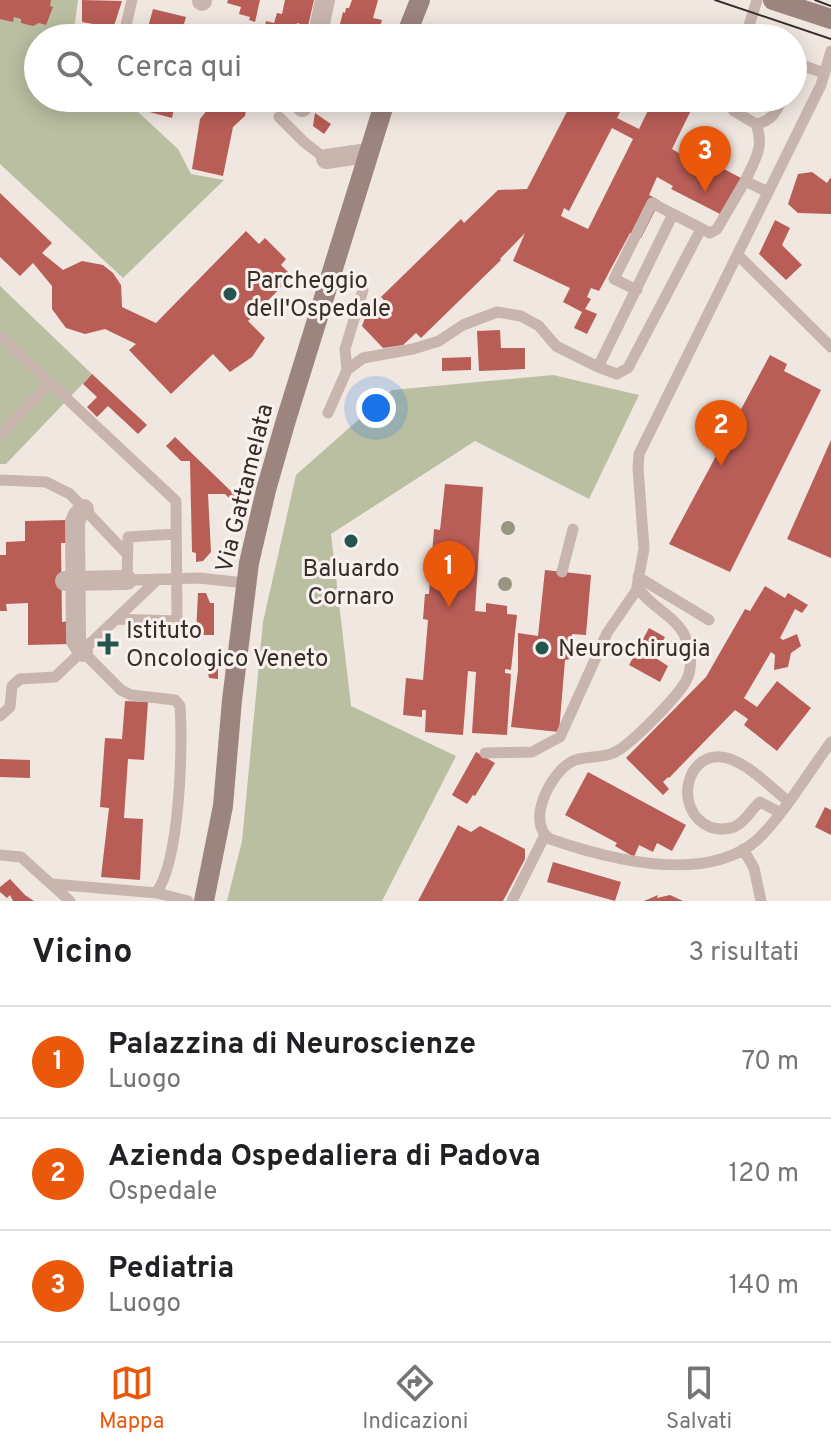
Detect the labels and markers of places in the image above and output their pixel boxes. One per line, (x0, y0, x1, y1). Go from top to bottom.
pin: 3 (679, 126, 731, 192)
place label: Parcheggio dell'Ospedale (246, 267, 391, 325)
marker: Parcheggio dell'Ospedale (221, 285, 239, 303)
pin: 2 (695, 400, 747, 466)
marker: Baluardo Cornaro (342, 532, 360, 550)
pin: 1 (423, 541, 475, 607)
place label: Baluardo Cornaro (302, 555, 400, 613)
place label: Istituto Oncologico Veneto (126, 617, 328, 675)
marker: Istituto Oncologico Veneto (97, 633, 119, 655)
place label: Neurochirugia (558, 635, 710, 665)
marker: Neurochirugia (533, 639, 551, 657)

